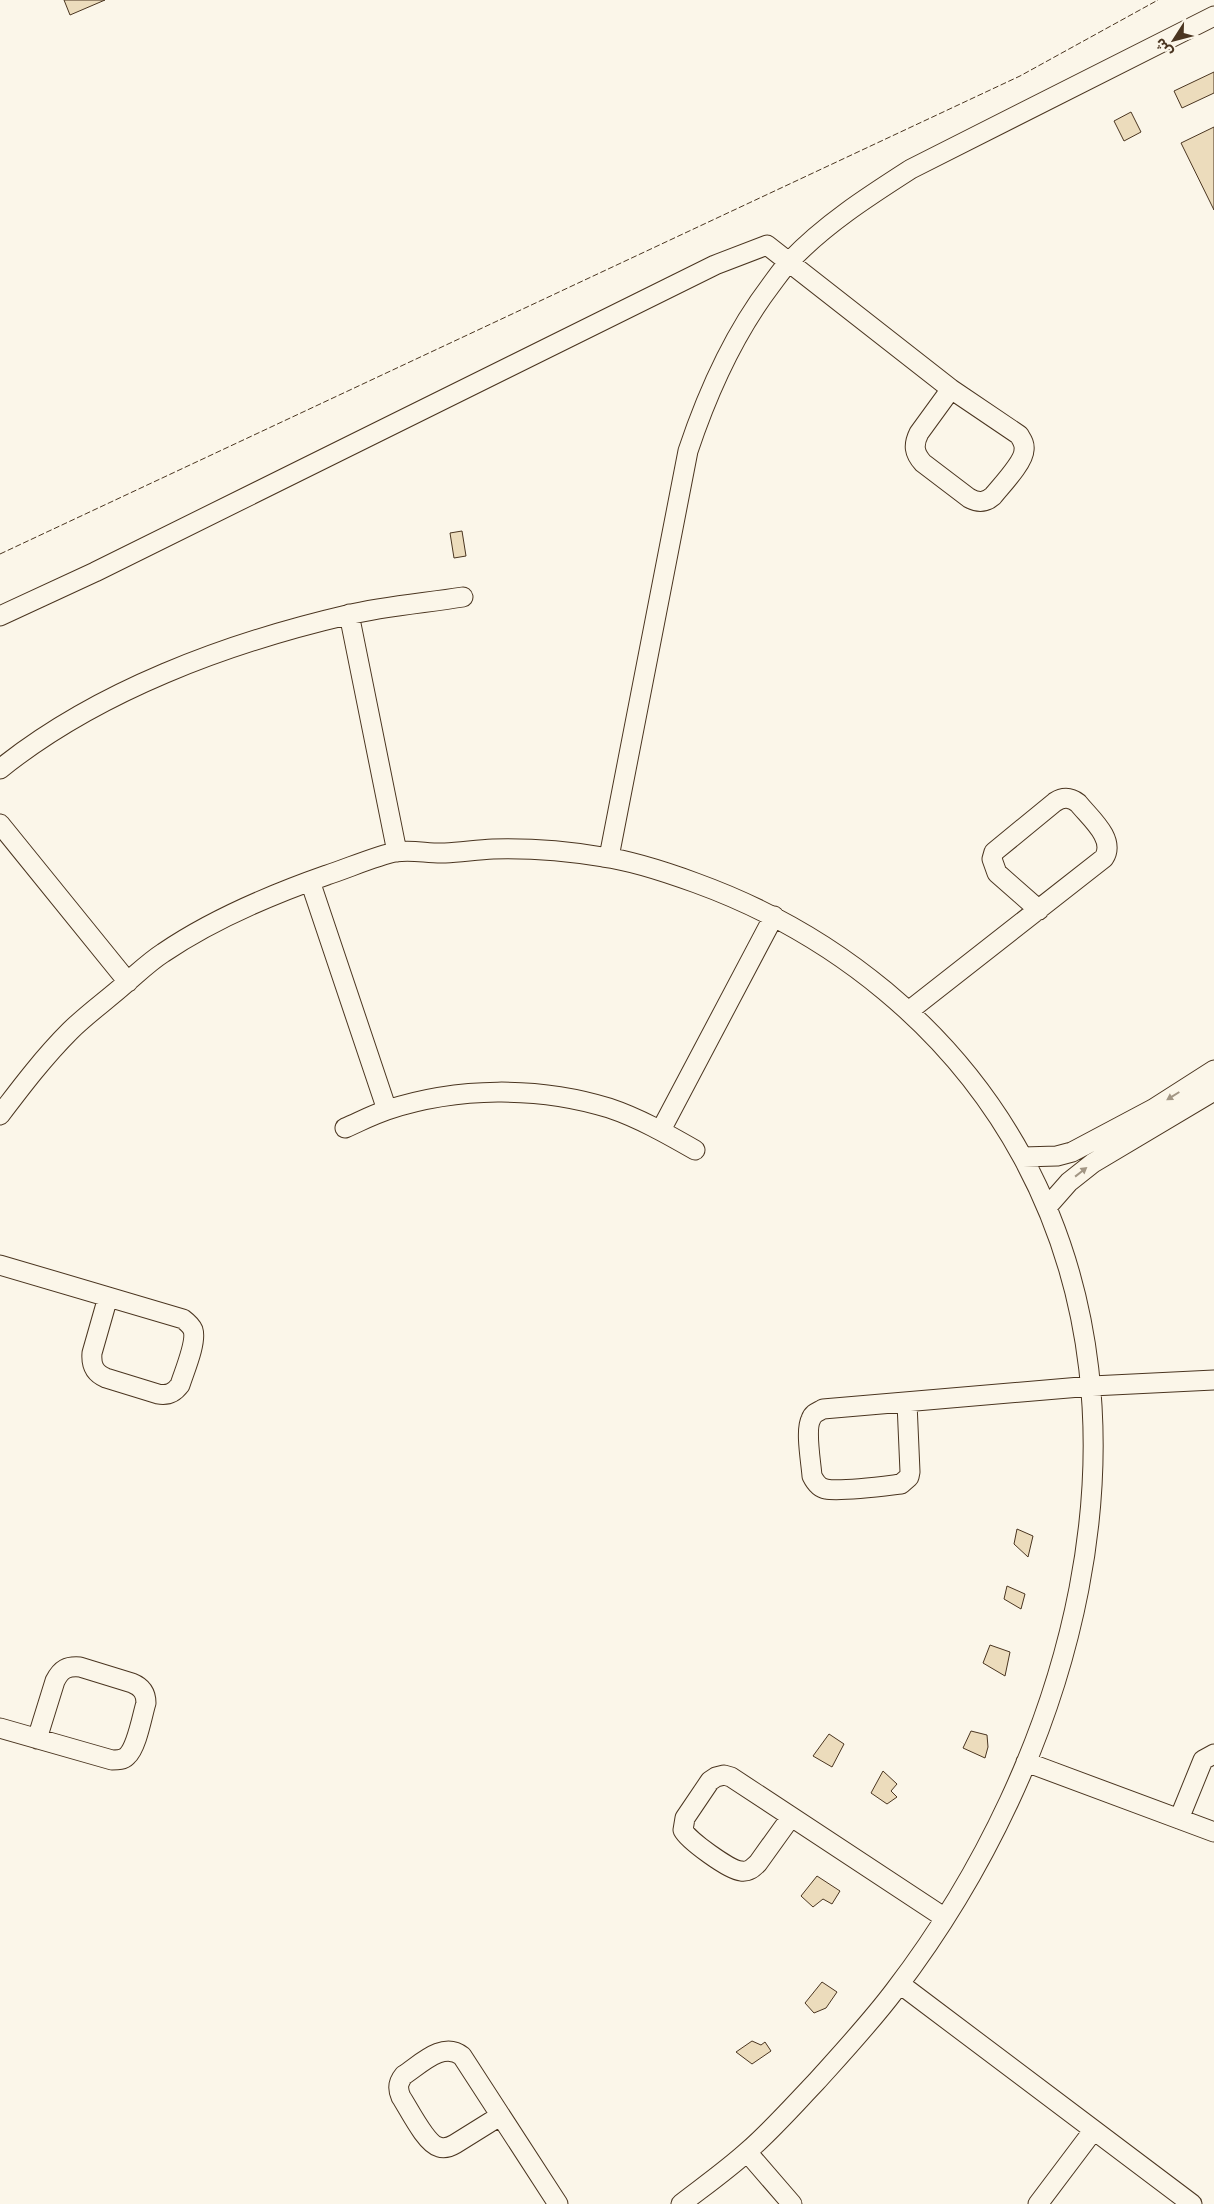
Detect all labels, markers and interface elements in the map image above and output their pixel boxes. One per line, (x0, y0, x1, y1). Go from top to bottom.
north arrow (1149, 15, 1199, 65)
text: ش (1151, 35, 1176, 61)
one-way arrow (1167, 1092, 1180, 1101)
one-way arrow (1074, 1167, 1088, 1177)

